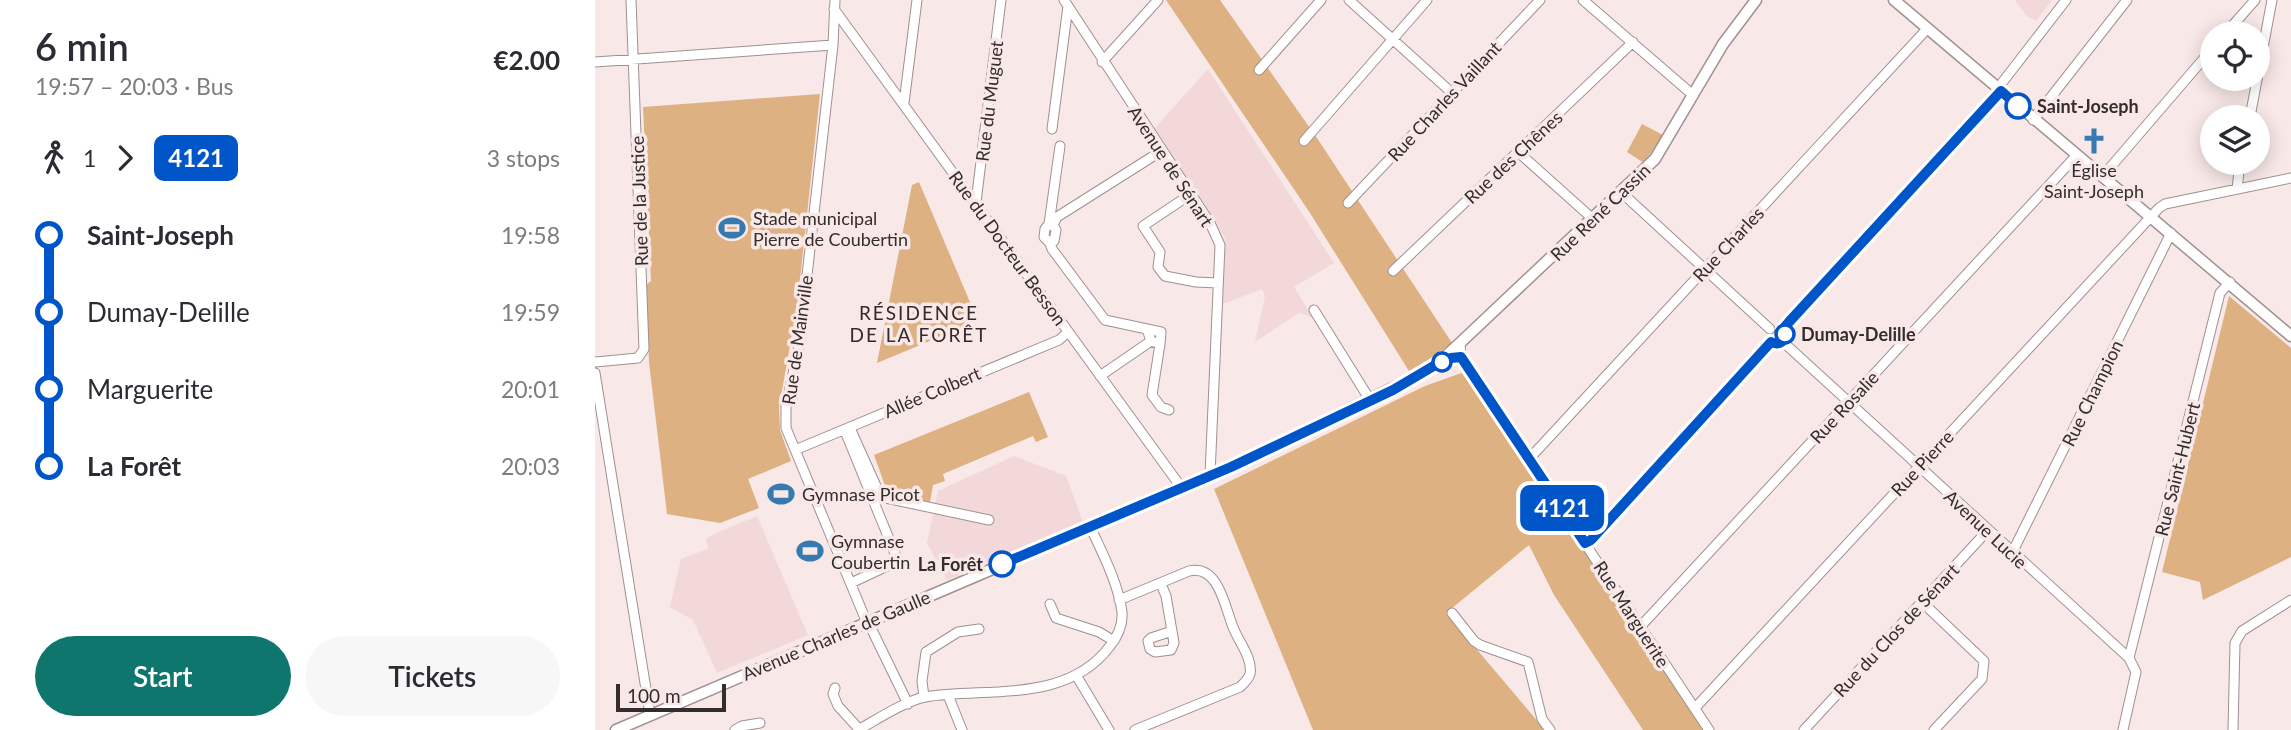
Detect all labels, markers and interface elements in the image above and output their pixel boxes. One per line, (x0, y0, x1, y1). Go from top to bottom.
map controls (2200, 21, 2270, 175)
button: locate (2200, 21, 2270, 91)
text: 6 min (35, 23, 129, 69)
street label: Rue Charles Vaillant (1383, 36, 1506, 166)
street label: Rue du Muguet (971, 39, 1007, 163)
text: €2.00 (494, 44, 560, 76)
text: 19:57 – 20:03 · Bus (35, 72, 234, 100)
marker: Saint-Joseph (2005, 93, 2031, 119)
place label: Saint-Joseph (2037, 95, 2139, 117)
street label: Avenue de Sénart (1124, 101, 1219, 231)
button: layers (2200, 105, 2270, 175)
street label: Rue des Chênes (1459, 106, 1567, 208)
church icon: Église Saint-Joseph (2079, 126, 2109, 156)
street label: Rue de la Justice (626, 135, 652, 267)
icon: walk (35, 139, 73, 177)
icon: forward (106, 139, 144, 177)
text: 4121 (168, 143, 224, 172)
text: 1 (83, 144, 96, 172)
text: 3 stops (487, 144, 560, 172)
street label: Rue René Cassin (1545, 159, 1655, 265)
place label: Église Saint-Joseph (2044, 159, 2144, 202)
street label: Rue du Docteur Besson (945, 166, 1071, 330)
street label: Rue Charles (1688, 202, 1768, 286)
place label: Stade municipal Pierre de Coubertin (753, 207, 908, 250)
sports icon: Stade municipal Pierre de Coubertin (717, 213, 747, 243)
text: Saint-Joseph (87, 219, 234, 251)
text: 19:58 (501, 221, 560, 249)
street label: Rue de Mainville (777, 274, 817, 406)
text: Dumay-Delille (87, 296, 250, 328)
text: 19:59 (501, 298, 560, 326)
district label: RÉSIDENCE DE LA FORÊT (849, 301, 989, 346)
place label: Dumay-Delille (1801, 323, 1916, 345)
marker: Dumay-Delille (1775, 324, 1795, 344)
street label: Rue Champion (2057, 336, 2127, 450)
unlabelled marker (1432, 352, 1452, 372)
street label: Allée Colbert (880, 362, 984, 422)
street label: Rue Rosalie (1805, 366, 1883, 448)
text: Marguerite (87, 373, 213, 405)
text: 20:01 (501, 375, 560, 403)
street label: Rue Saint-Hubert (2150, 399, 2204, 538)
street label: Rue Pierre (1886, 426, 1958, 500)
text: La Forêt (87, 450, 181, 482)
text: 20:03 (501, 452, 560, 480)
sports icon: Gymnase Picot (766, 479, 796, 509)
place label: Gymnase Picot (802, 483, 920, 505)
line badge: 4121 (1513, 485, 1611, 531)
street label: Avenue Lucie (1940, 485, 2032, 573)
text: 4121 (1534, 493, 1590, 522)
place label: Gymnase Coubertin (831, 530, 910, 573)
sports icon: Gymnase Coubertin (795, 536, 825, 566)
marker: La Forêt (989, 551, 1015, 577)
place label: La Forêt (918, 553, 983, 575)
street label: Rue Marguerite (1589, 557, 1675, 671)
street label: Rue du Clos de Sénart (1829, 558, 1964, 701)
street label: Avenue Charles de Gaulle (739, 585, 933, 685)
button: Start (35, 636, 291, 716)
button: Tickets (305, 636, 560, 716)
scale bar (616, 681, 726, 713)
text: 100 m (627, 684, 681, 707)

